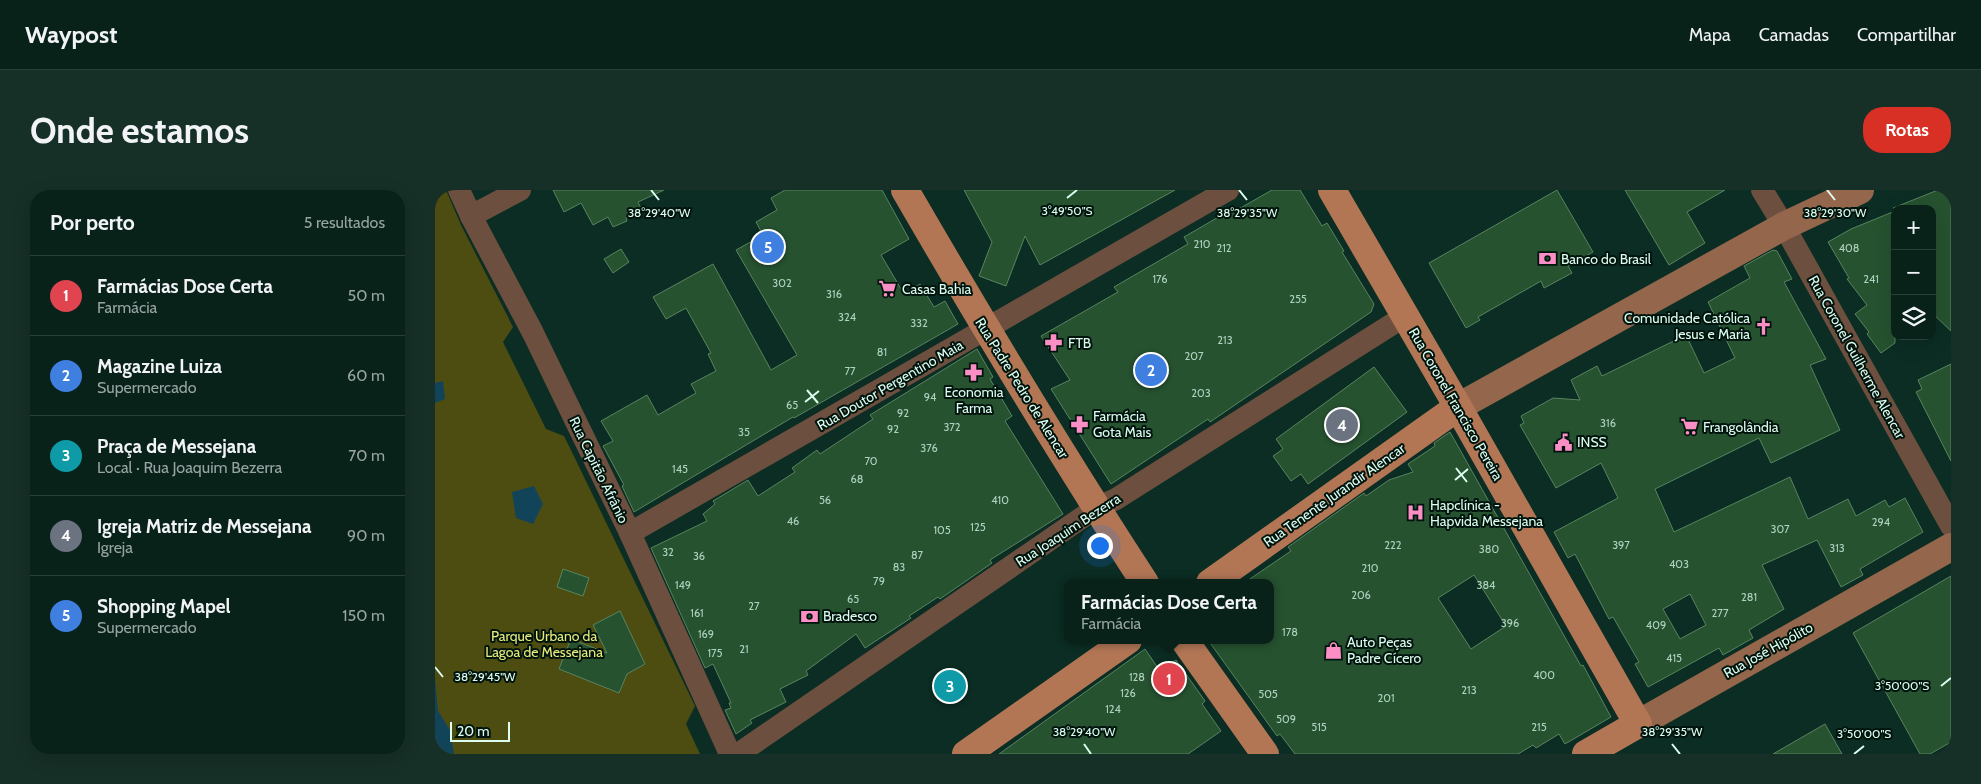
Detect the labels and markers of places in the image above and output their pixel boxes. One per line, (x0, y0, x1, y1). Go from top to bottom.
pin: 5 (752, 228, 784, 266)
bank icon: Banco do Brasil (1537, 249, 1557, 269)
place label: Banco do Brasil (1561, 250, 1652, 268)
supermarket icon: Casas Bahia (878, 279, 898, 299)
place label: Casas Bahia (902, 280, 971, 298)
place label: Comunidade Católica Jesus e Maria (1624, 309, 1750, 343)
church icon: Comunidade Católica Jesus e Maria (1754, 316, 1774, 336)
pharmacy icon: FTB (1044, 333, 1064, 353)
place label: FTB (1068, 334, 1091, 352)
pin: 2 (1135, 351, 1167, 389)
pharmacy icon: Economia Farma (964, 362, 984, 382)
place label: Economia Farma (945, 383, 1004, 417)
pin: 4 (1326, 406, 1358, 444)
place label: Farmácia Gota Mais (1093, 407, 1151, 441)
pharmacy icon: Farmácia Gota Mais (1069, 414, 1089, 434)
supermarket icon: Frangolândia (1679, 417, 1699, 437)
place label: Frangolândia (1703, 418, 1779, 436)
public building icon: INSS (1553, 432, 1573, 452)
place label: INSS (1577, 433, 1607, 451)
place label: Hapclínica - Hapvida Messejana (1430, 496, 1543, 530)
hospital icon: Hapclínica - Hapvida Messejana (1406, 503, 1426, 523)
bank icon: Bradesco (799, 606, 819, 626)
place label: Bradesco (823, 607, 877, 625)
place label: Auto Peças Padre Cícero (1347, 633, 1422, 667)
shop icon: Auto Peças Padre Cícero (1323, 640, 1343, 660)
pin: 1 (1153, 660, 1185, 698)
pin: 3 (934, 667, 966, 705)

